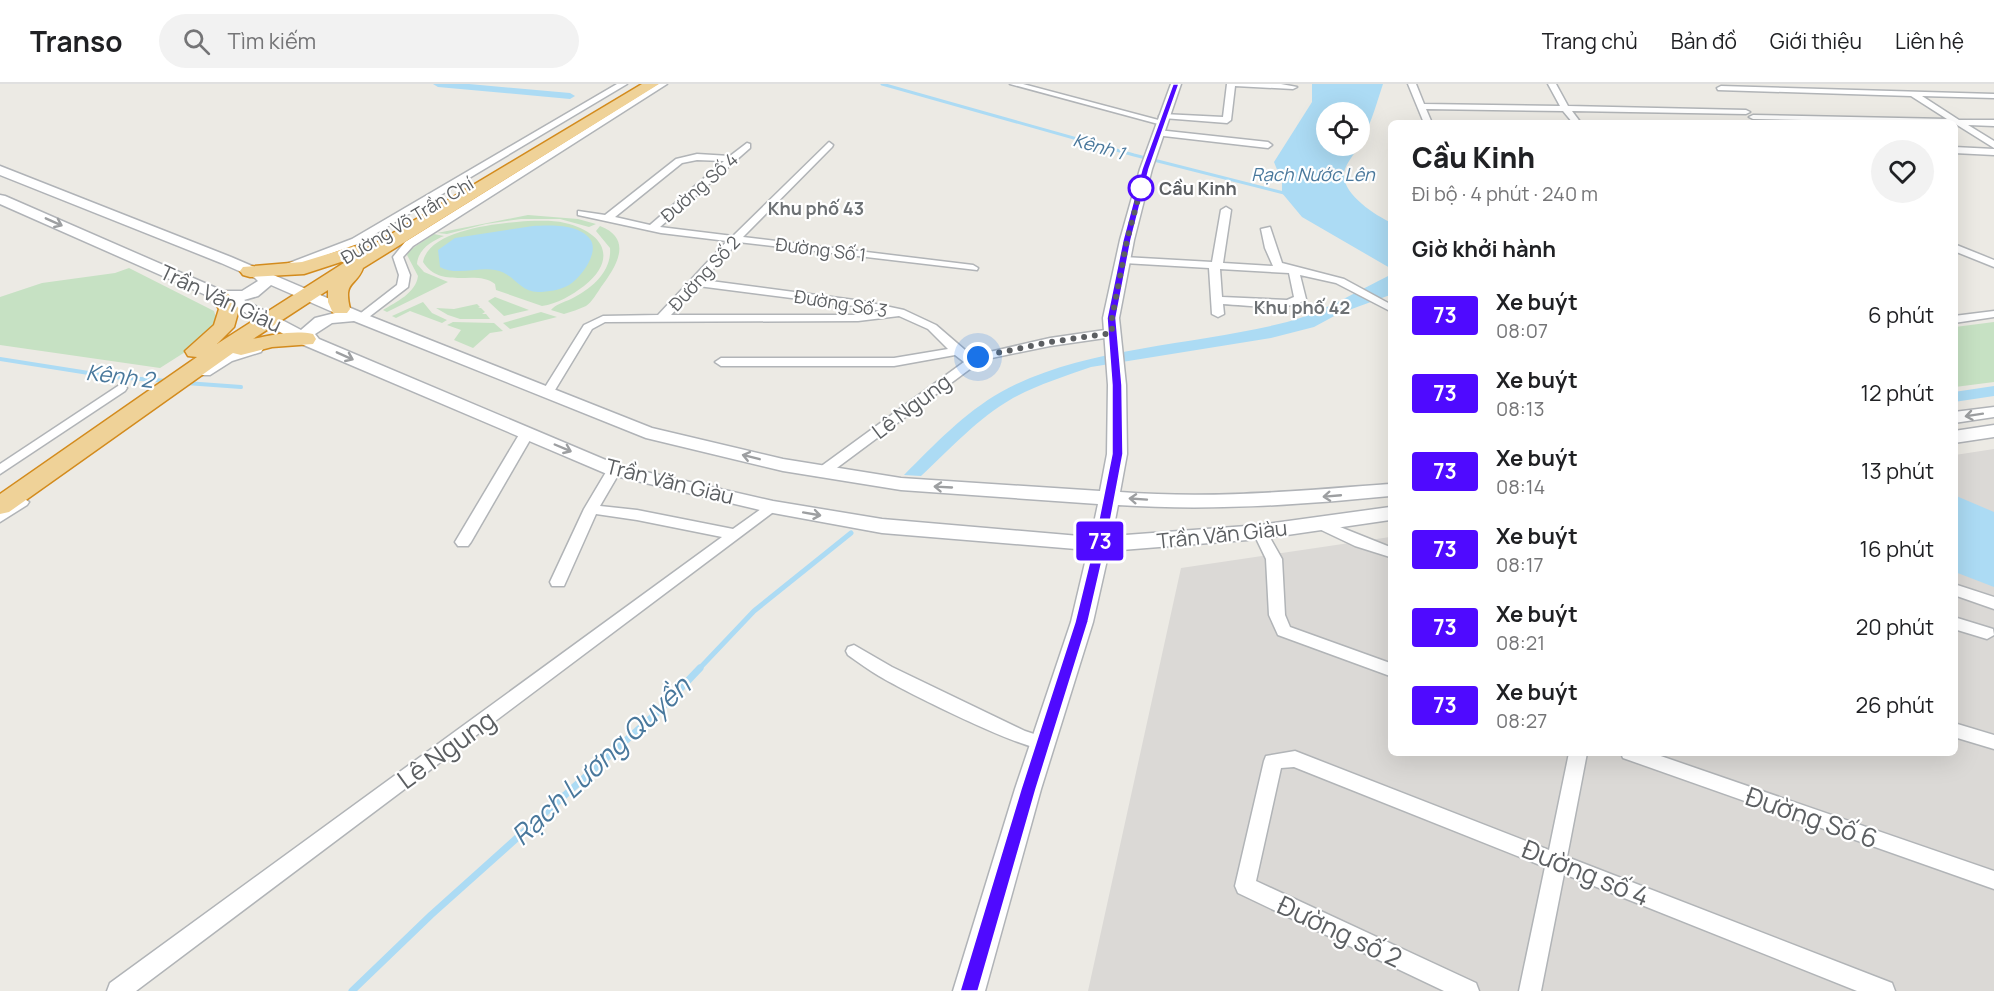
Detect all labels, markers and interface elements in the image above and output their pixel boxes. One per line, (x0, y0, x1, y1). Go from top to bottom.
search box (159, 14, 579, 68)
text: Transo (30, 22, 123, 60)
icon: search (180, 25, 213, 58)
text: Tìm kiếm (228, 26, 316, 56)
text: Trang chủ (1542, 27, 1638, 55)
text: Bản đồ (1671, 27, 1737, 55)
text: Giới thiệu (1770, 27, 1862, 55)
text: Liên hệ (1895, 27, 1964, 55)
map controls (1316, 102, 1370, 156)
button: locate (1316, 102, 1370, 156)
water label: Kênh 1 (1071, 127, 1129, 165)
text: Cầu Kinh (1412, 138, 1535, 176)
button: heart (1871, 140, 1934, 203)
street label: Đường Số 4 (655, 147, 743, 227)
water label: Rạch Nước Lên (1251, 162, 1376, 186)
street label: Đường Võ Trần Chí (336, 171, 478, 269)
marker: Cầu Kinh (1128, 175, 1154, 201)
place label: Cầu Kinh (1159, 176, 1237, 200)
text: Đi bộ · 4 phút · 240 m (1412, 180, 1598, 207)
district label: Khu phố 43 (768, 196, 864, 220)
one-way arrow (44, 217, 62, 229)
street label: Đường Số 2 (663, 230, 745, 316)
street label: Đường Số 1 (774, 232, 868, 266)
text: Giờ khởi hành (1412, 234, 1556, 264)
street label: Trần Văn Giàu (156, 258, 286, 338)
street label: Đường Số 3 (793, 284, 889, 322)
text: Xe buýt (1496, 287, 1578, 317)
district label: Khu phố 42 (1254, 295, 1350, 319)
text: 6 phút (1868, 300, 1934, 330)
text: 73 (1433, 301, 1457, 329)
text: 08:07 (1496, 317, 1548, 344)
your location (963, 342, 993, 372)
one-way arrow (336, 351, 354, 362)
water label: Kênh 2 (84, 357, 158, 395)
text: Xe buýt (1496, 365, 1578, 395)
street label: Lê Ngung (866, 367, 956, 445)
text: 12 phút (1861, 378, 1934, 408)
text: 73 (1433, 379, 1457, 407)
text: 08:13 (1496, 395, 1545, 422)
one-way arrow (1965, 410, 1985, 421)
one-way arrow (554, 443, 572, 454)
text: Xe buýt (1496, 443, 1578, 473)
one-way arrow (741, 451, 760, 463)
street label: Trần Văn Giàu (603, 452, 737, 510)
text: 13 phút (1861, 456, 1934, 486)
text: 73 (1433, 457, 1457, 485)
text: 08:14 (1496, 473, 1545, 500)
one-way arrow (934, 481, 954, 492)
one-way arrow (1323, 491, 1343, 502)
one-way arrow (1128, 494, 1148, 505)
one-way arrow (802, 508, 822, 519)
street label: Trần Văn Giàu (1155, 513, 1289, 555)
text: Xe buýt (1496, 521, 1578, 551)
line badge: 73 (1073, 522, 1127, 560)
text: 73 (1088, 527, 1112, 555)
text: 16 phút (1859, 534, 1934, 564)
text: 73 (1433, 535, 1457, 563)
text: 08:17 (1496, 551, 1544, 578)
text: Xe buýt (1496, 599, 1578, 629)
text: 20 phút (1856, 612, 1934, 642)
text: 73 (1433, 613, 1457, 641)
text: 08:21 (1496, 629, 1545, 656)
water label: Rạch Lương Quyền (502, 667, 698, 853)
text: Xe buýt (1496, 677, 1578, 707)
text: 26 phút (1855, 690, 1934, 720)
text: 73 (1433, 691, 1457, 719)
street label: Lê Ngung (390, 701, 502, 797)
text: 08:27 (1496, 707, 1547, 734)
street label: Đường Số 6 (1741, 778, 1883, 856)
street label: Đường số 4 (1517, 830, 1655, 914)
street label: Đường số 2 (1272, 886, 1408, 976)

